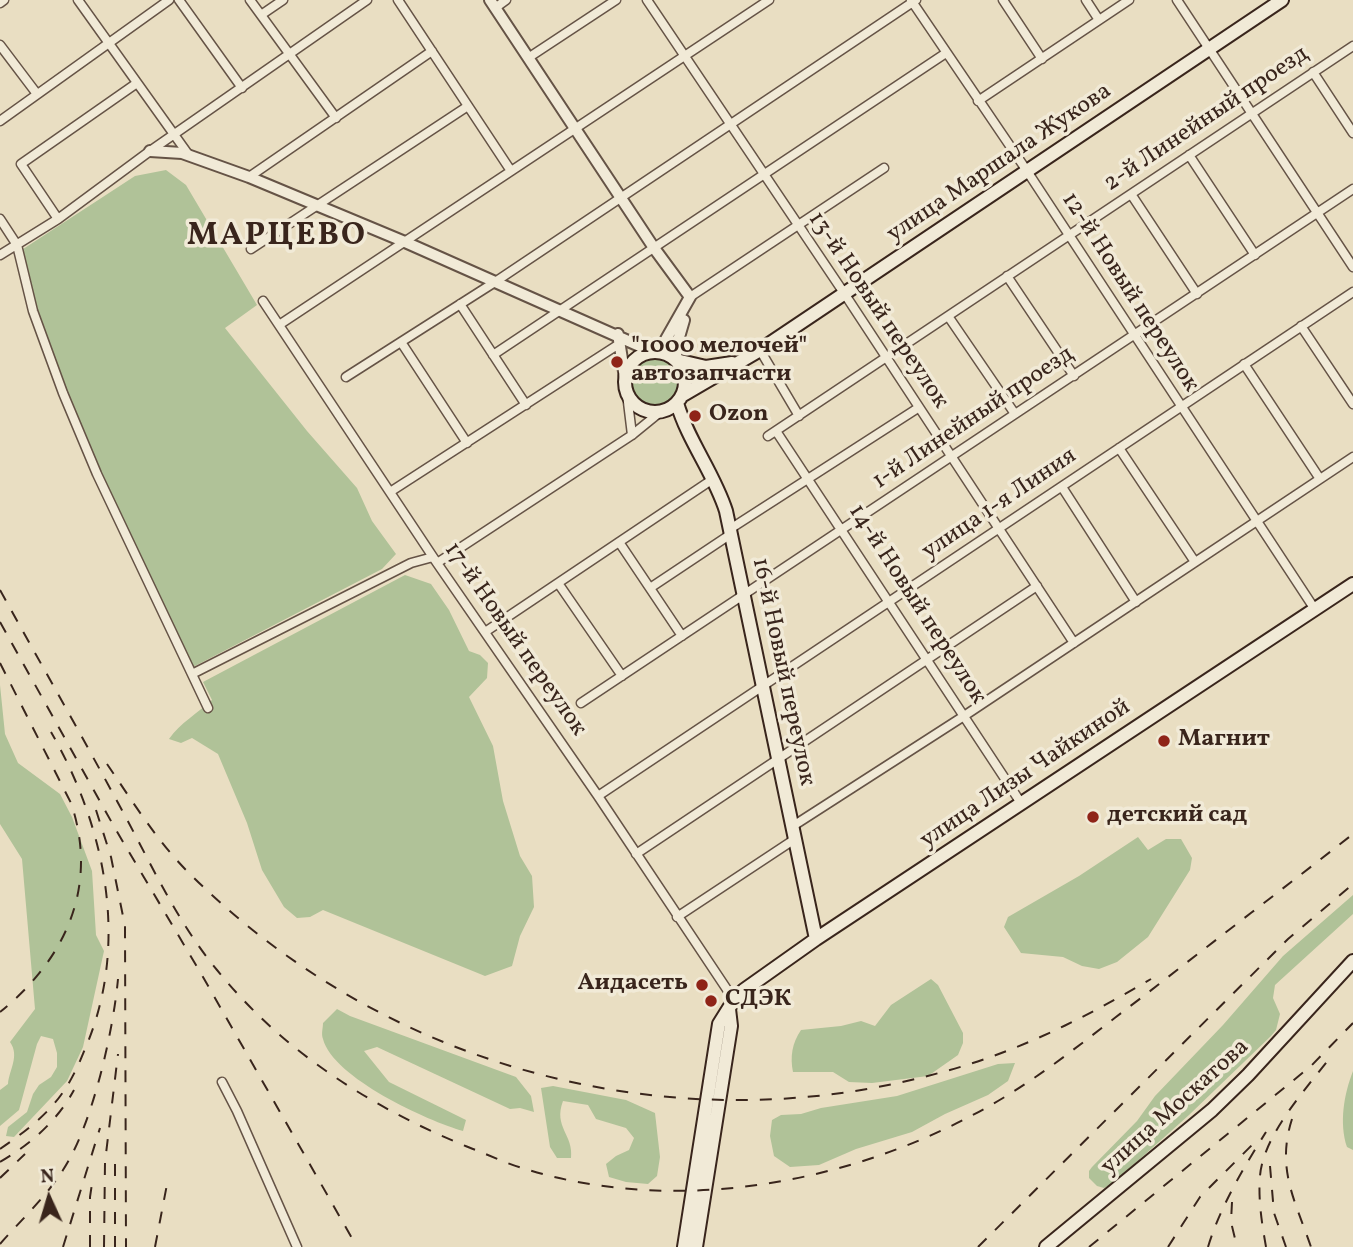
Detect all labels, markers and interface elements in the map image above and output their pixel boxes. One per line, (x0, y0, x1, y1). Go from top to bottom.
street label: 2-й Линейный проезд (1099, 41, 1315, 199)
street label: улица Маршала Жукова (882, 78, 1118, 250)
street label: 12-й Новый переулок (1054, 188, 1204, 398)
street label: 13-й Новый переулок (800, 207, 954, 415)
district label: МАРЦЕВО (188, 219, 366, 257)
place label: "1000 мелочей" автозапчасти (631, 334, 807, 390)
street label: 1-й Линейный проезд (868, 341, 1080, 497)
marker: "1000 мелочей" автозапчасти (609, 354, 625, 370)
place label: Ozon (709, 402, 769, 430)
marker: Ozon (687, 408, 703, 424)
street label: улица 1-я Линия (917, 443, 1083, 567)
street label: 14-й Новый переулок (841, 500, 991, 710)
street label: 17-й Новый переулок (436, 538, 592, 742)
street label: 16-й Новый переулок (744, 555, 820, 789)
street label: улица Лизы Чайкиной (915, 694, 1137, 856)
place label: Магнит (1178, 727, 1270, 755)
marker: Магнит (1156, 733, 1172, 749)
place label: детский сад (1107, 803, 1247, 831)
marker: детский сад (1085, 809, 1101, 825)
place label: Аидасеть (578, 971, 688, 999)
marker: Аидасеть (694, 977, 710, 993)
place label: СДЭК (725, 987, 791, 1015)
marker: СДЭК (703, 993, 719, 1009)
street label: улица Москатова (1096, 1034, 1256, 1182)
north arrow (14, 1163, 84, 1233)
text: N (40, 1164, 55, 1191)

